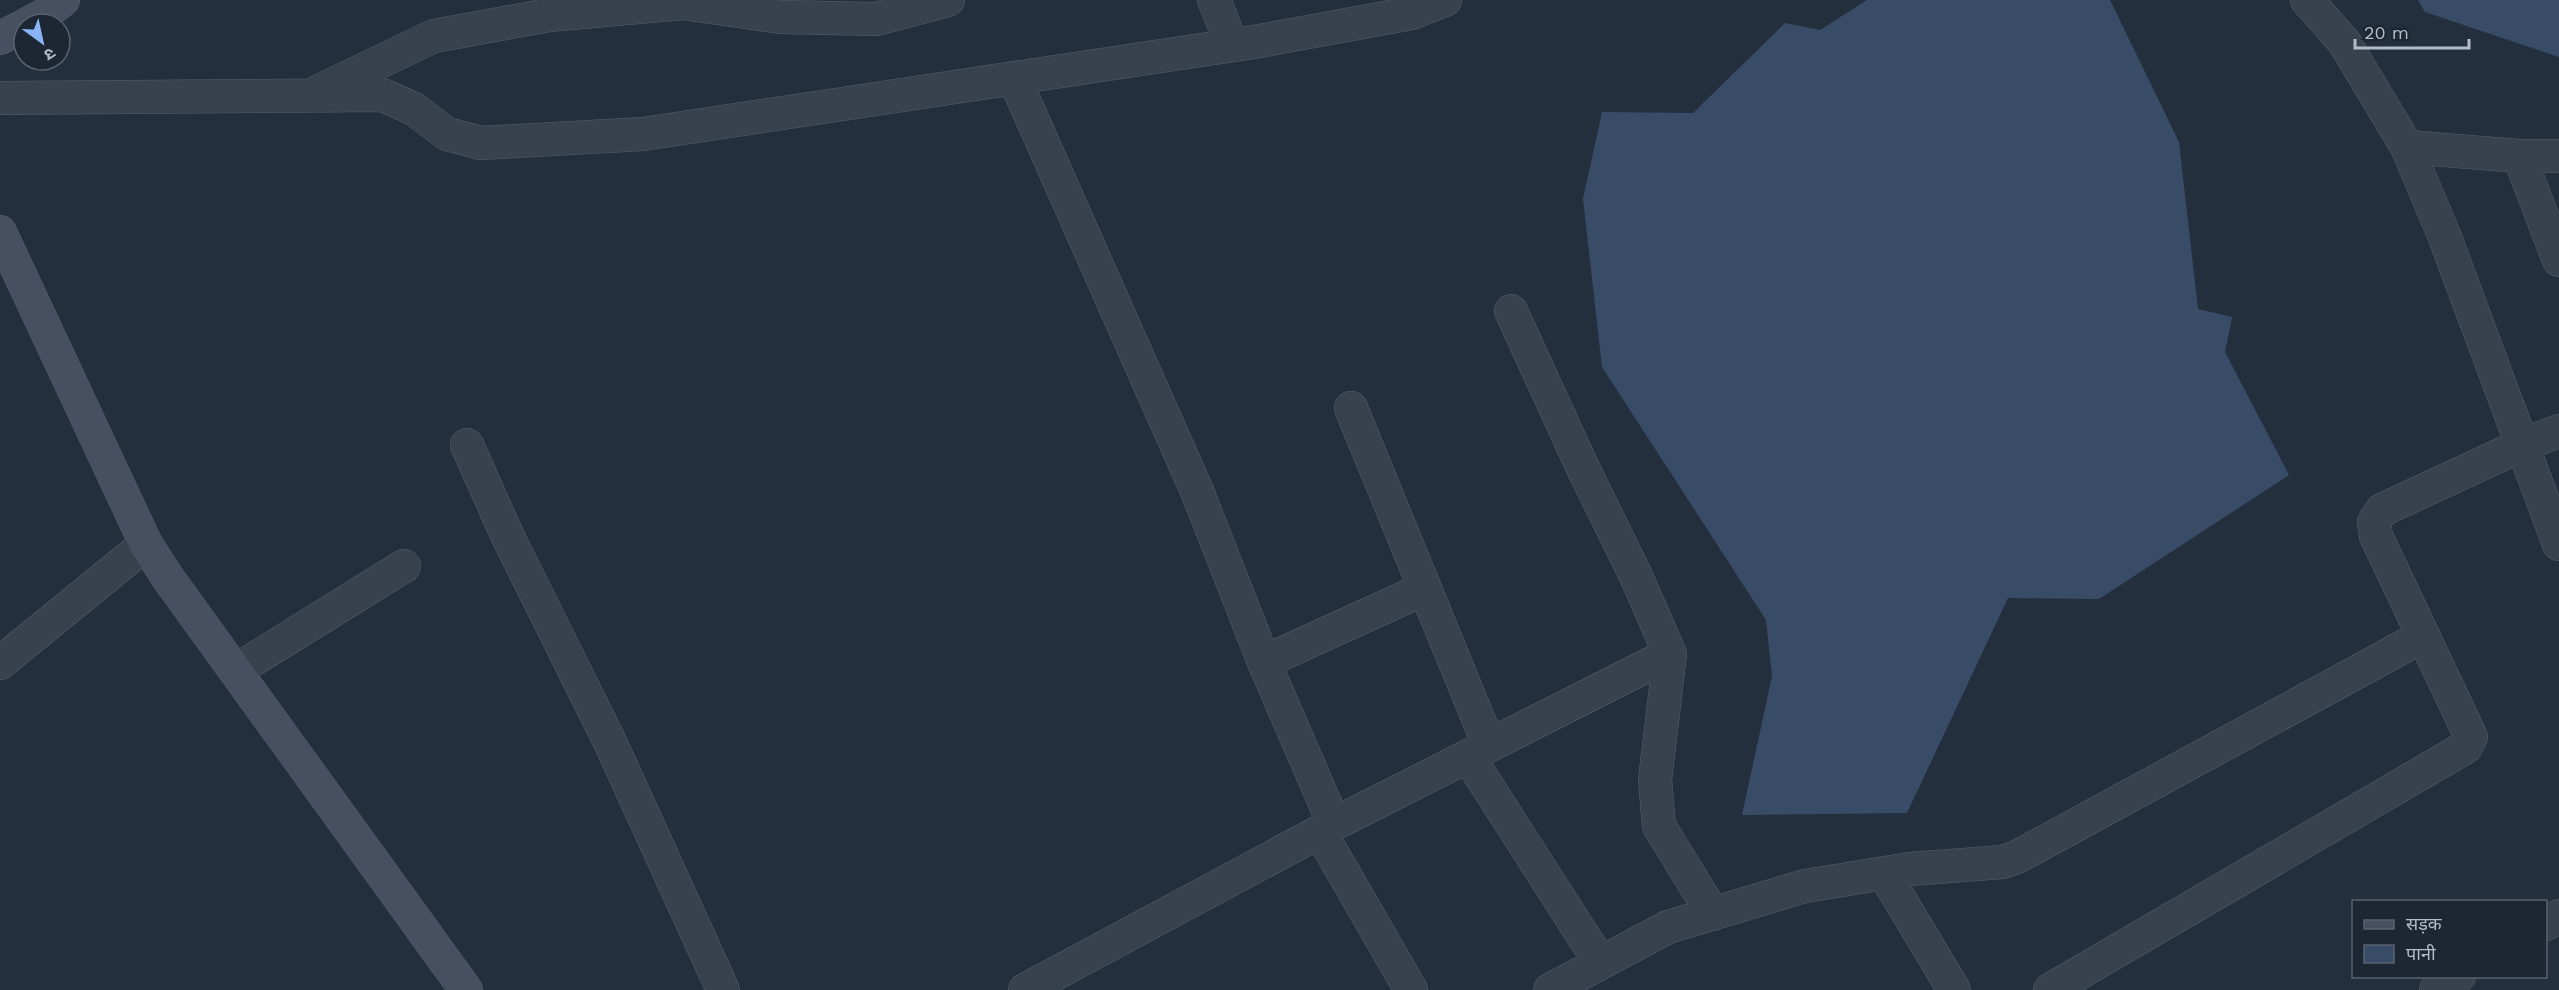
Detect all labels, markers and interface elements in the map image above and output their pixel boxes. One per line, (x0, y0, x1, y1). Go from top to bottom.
north arrow (12, 12, 72, 72)
scale bar (2355, 12, 2469, 50)
text: 20 m (2364, 22, 2409, 43)
text: उ (40, 44, 59, 65)
legend (2352, 900, 2547, 978)
text: सड़क (2406, 913, 2443, 934)
text: पानी (2406, 943, 2436, 964)

